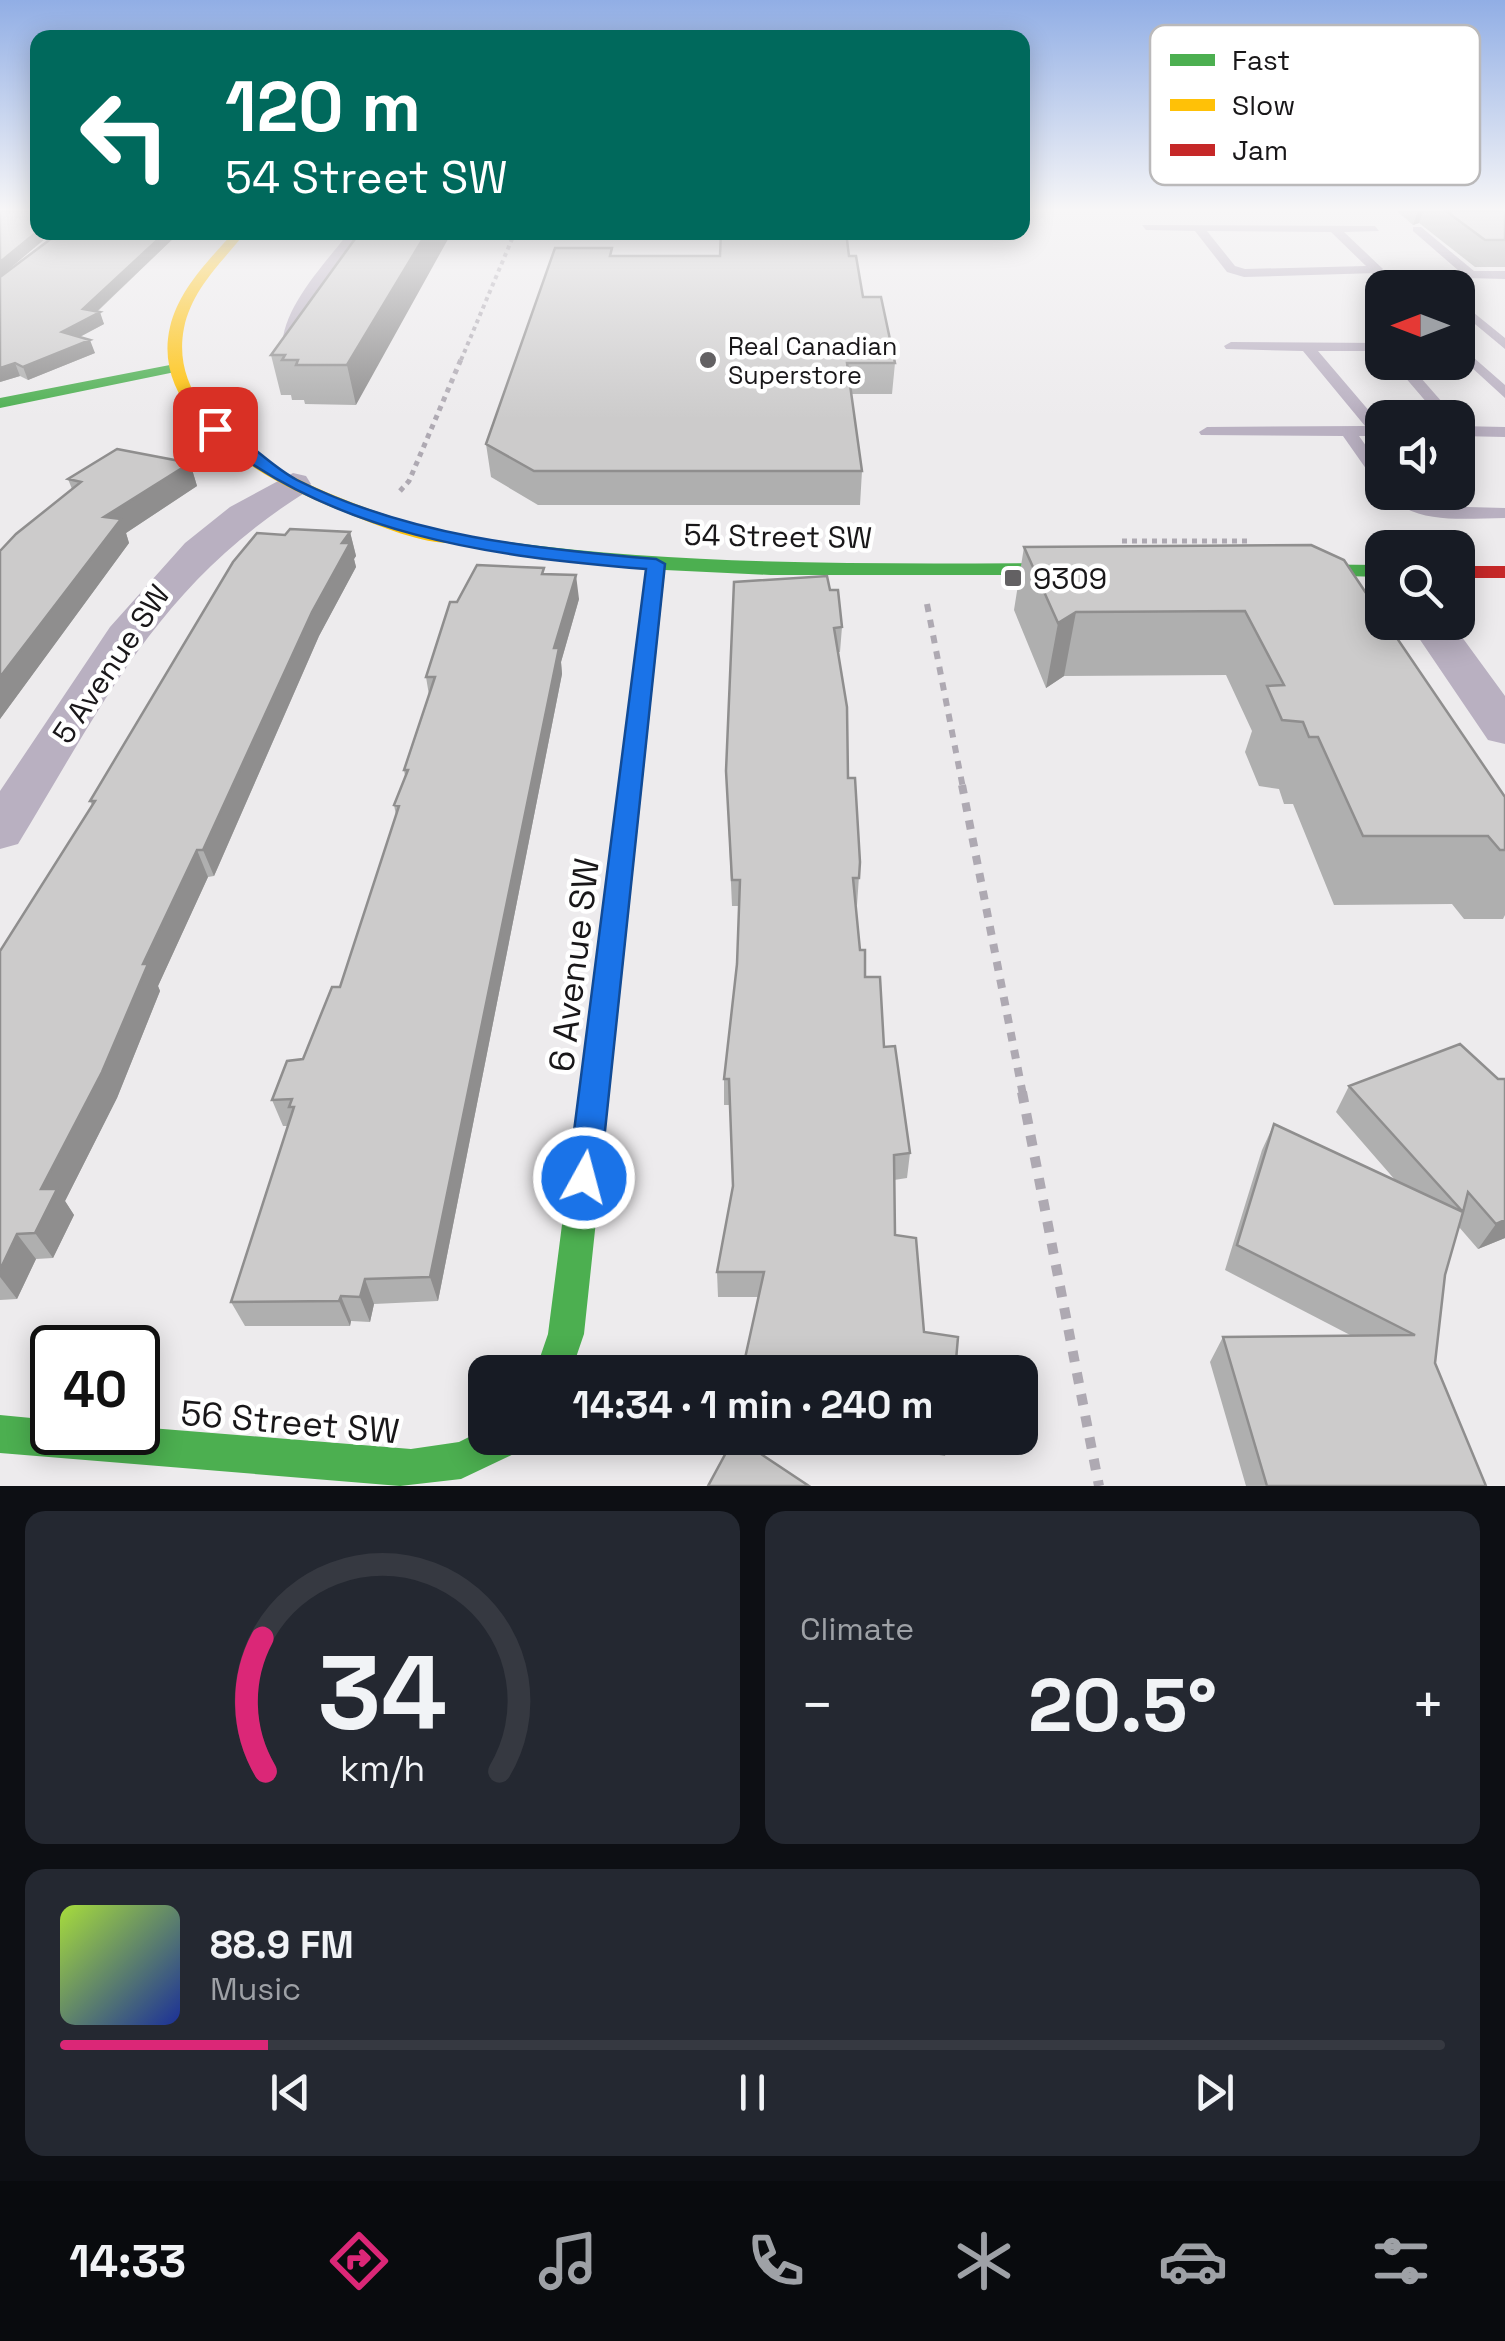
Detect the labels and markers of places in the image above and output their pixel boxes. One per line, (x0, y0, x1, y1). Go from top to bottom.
place label: Real Canadian Superstore (728, 330, 897, 391)
marker: Real Canadian Superstore (697, 349, 719, 371)
pin (173, 387, 258, 472)
place label: 9309 (1033, 559, 1107, 598)
marker: 9309 (1002, 567, 1024, 589)

